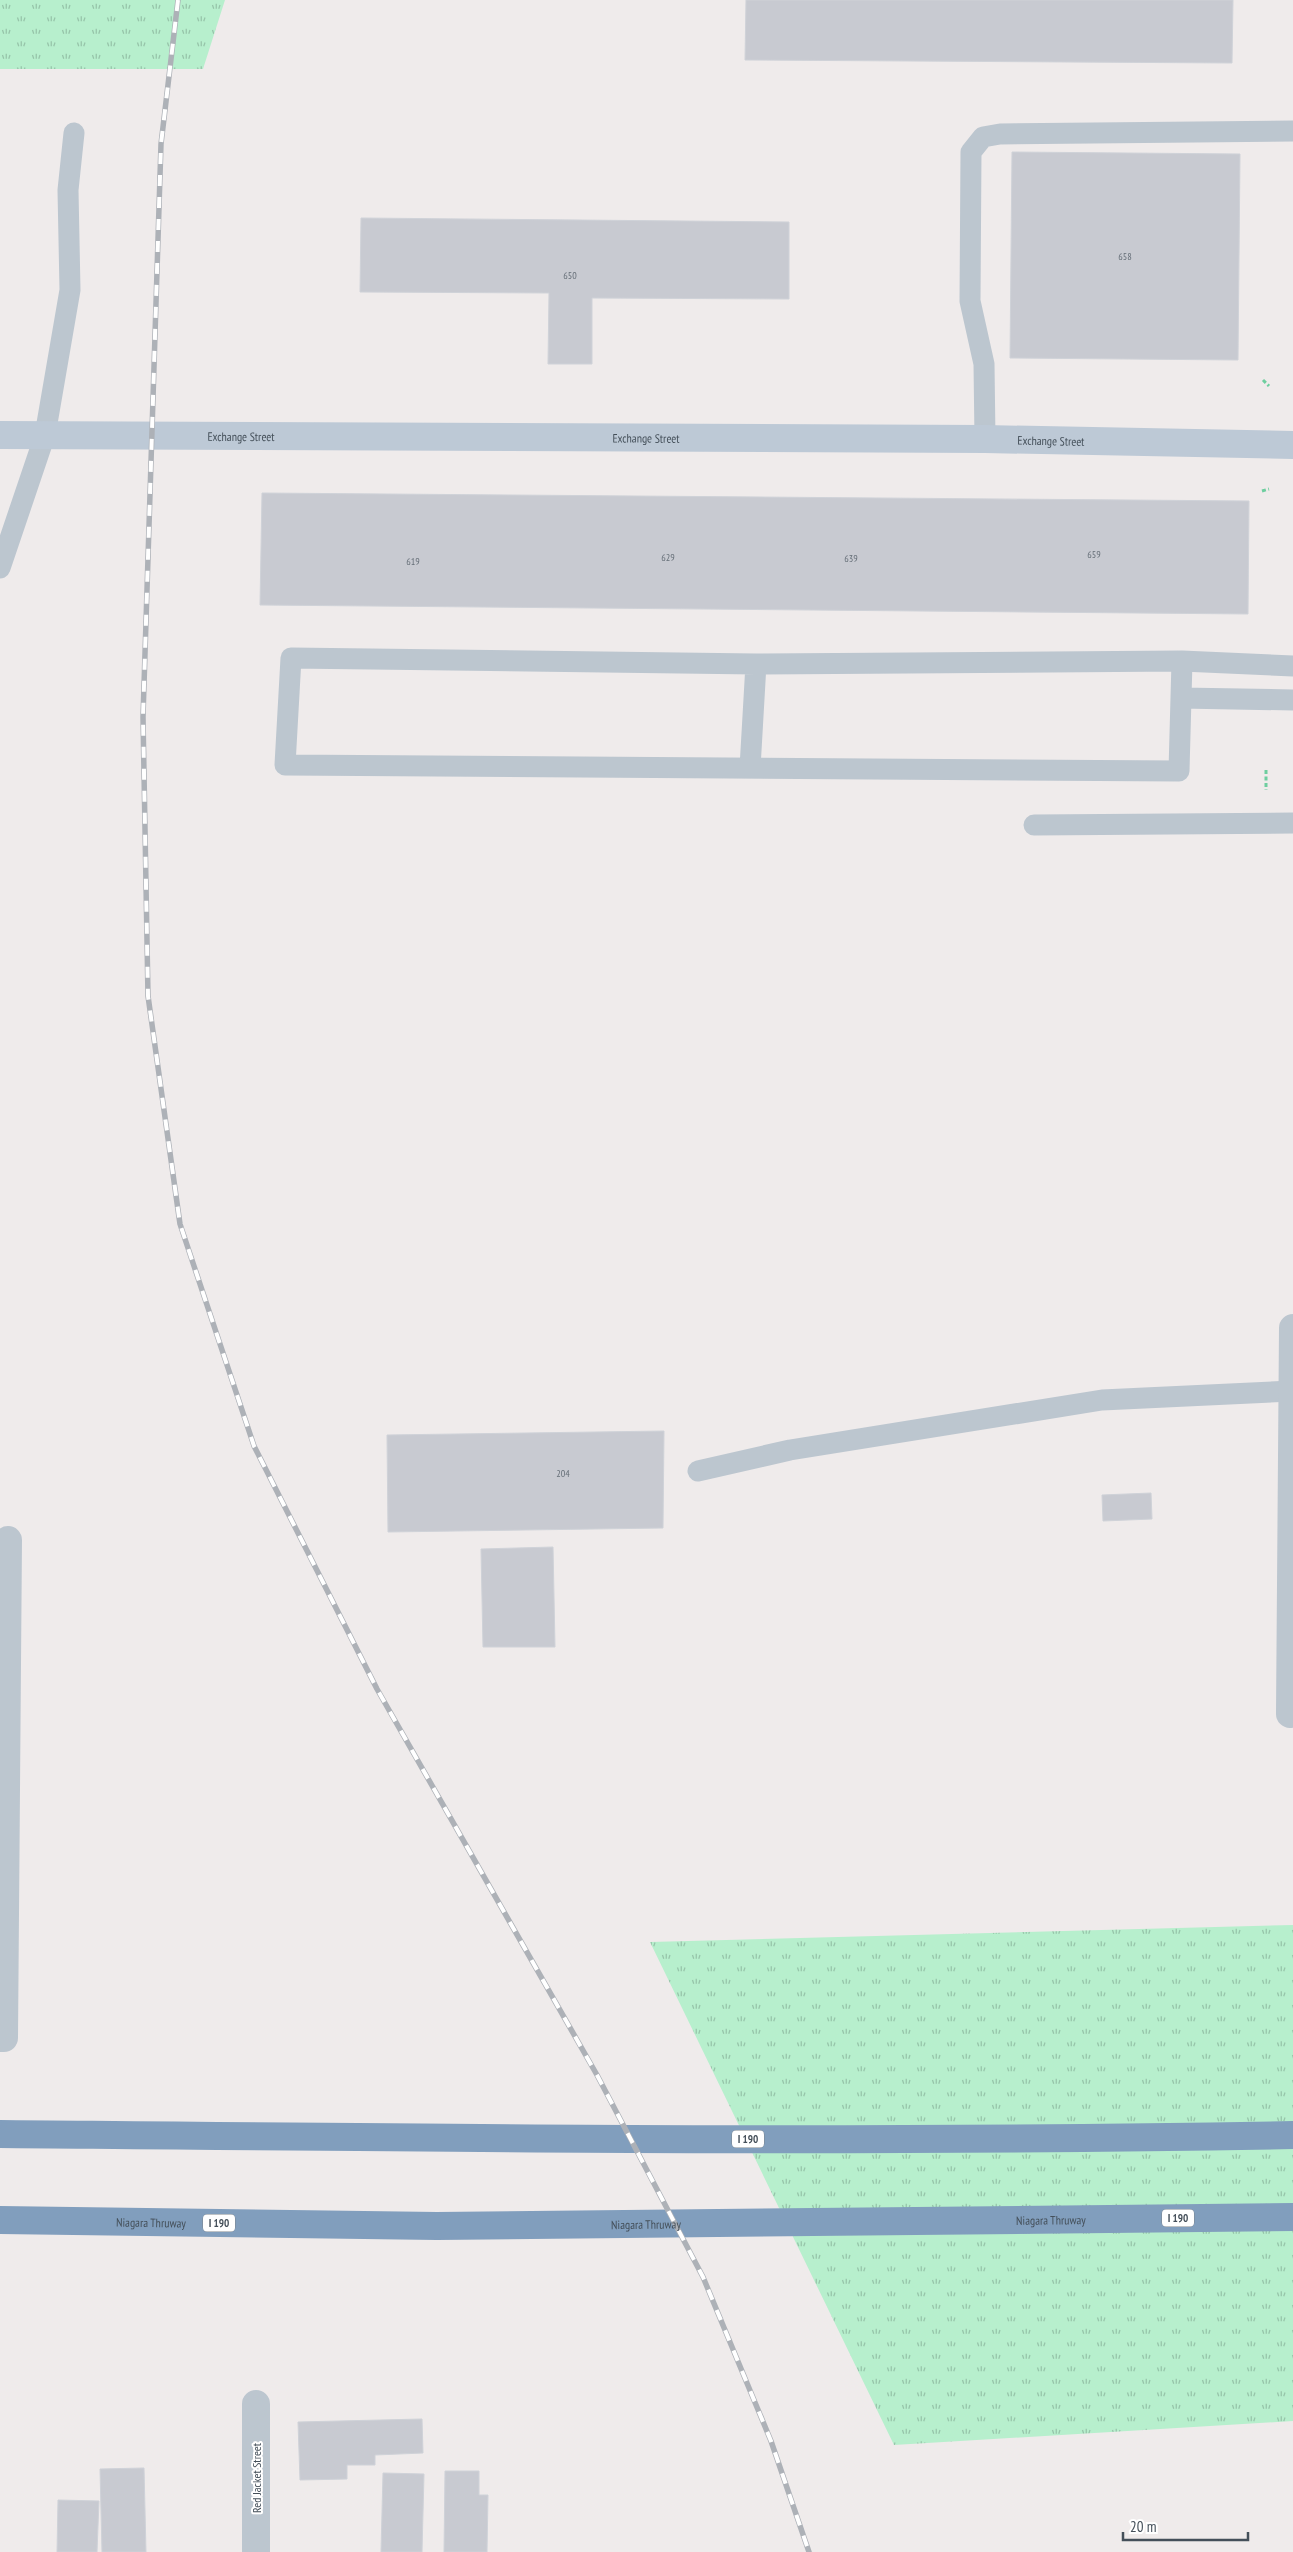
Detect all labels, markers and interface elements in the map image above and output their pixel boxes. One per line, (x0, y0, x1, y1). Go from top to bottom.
house number: 658 (1118, 250, 1132, 263)
house number: 650 (563, 269, 577, 282)
street label: Exchange Street (207, 428, 275, 444)
street label: Exchange Street (612, 430, 680, 445)
street label: Exchange Street (1017, 432, 1085, 448)
house number: 659 (1087, 548, 1101, 561)
house number: 629 (661, 551, 675, 564)
house number: 639 (844, 552, 858, 565)
house number: 619 (406, 555, 420, 568)
house number: 204 (556, 1467, 570, 1480)
road number: I 190 (732, 2130, 764, 2148)
road number: I 190 (1162, 2210, 1194, 2226)
street label: Niagara Thruway (1016, 2212, 1086, 2227)
street label: Niagara Thruway (116, 2214, 186, 2230)
road number: I 190 (203, 2214, 235, 2232)
street label: Niagara Thruway (611, 2216, 681, 2232)
street label: Red Jacket Street (249, 2442, 264, 2513)
scale bar (1123, 2510, 1248, 2542)
text: 20 m (1130, 2517, 1156, 2536)

